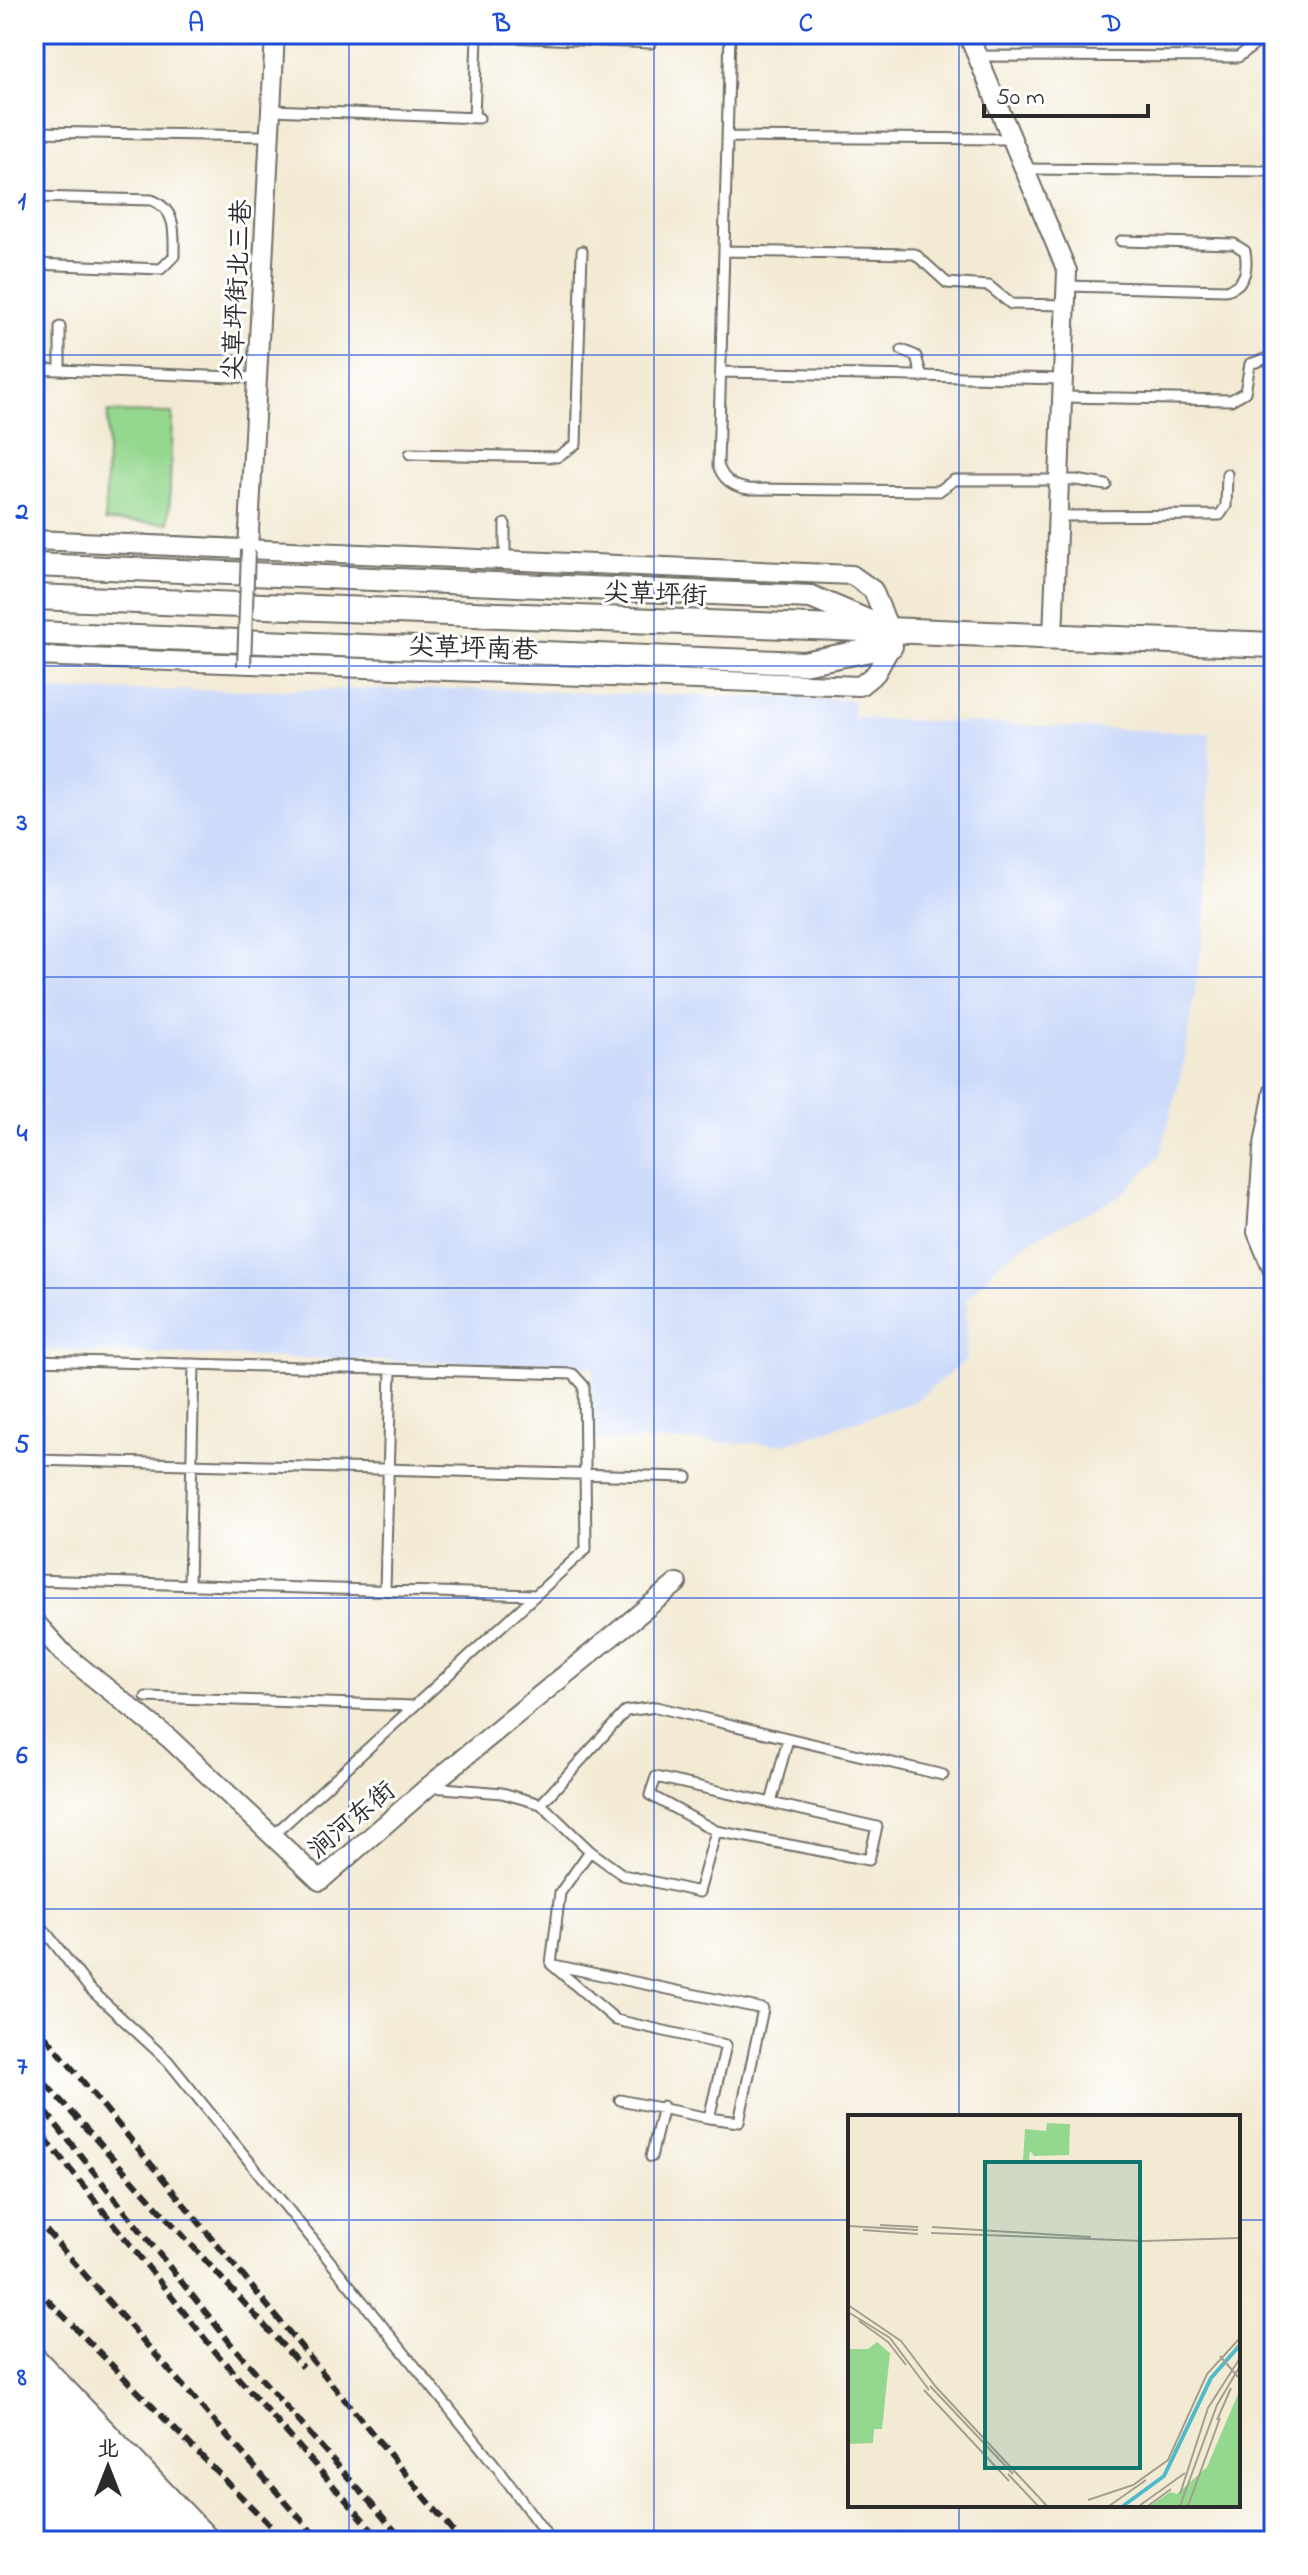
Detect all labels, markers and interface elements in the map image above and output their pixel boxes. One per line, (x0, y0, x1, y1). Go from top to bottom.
text: A (188, 6, 204, 44)
text: B (492, 6, 511, 44)
text: C (799, 6, 813, 44)
text: D (1101, 6, 1122, 44)
scale bar (984, 68, 1148, 118)
text: 50 m (996, 81, 1045, 116)
text: 1 (18, 184, 27, 222)
street label: 尖草坪街北三巷 (215, 198, 263, 382)
text: 2 (15, 494, 29, 532)
street label: 尖草坪街 (602, 575, 708, 617)
street label: 尖草坪南巷 (407, 629, 539, 671)
text: 3 (16, 805, 28, 843)
text: 4 (17, 1116, 28, 1154)
text: 5 (15, 1427, 30, 1465)
text: 6 (16, 1738, 28, 1776)
street label: 涧河东街 (301, 1773, 405, 1869)
text: 7 (17, 2049, 28, 2087)
inset map (848, 2115, 1240, 2507)
text: 8 (16, 2360, 27, 2398)
north arrow (68, 2427, 148, 2507)
text: 北 (97, 2434, 119, 2466)

